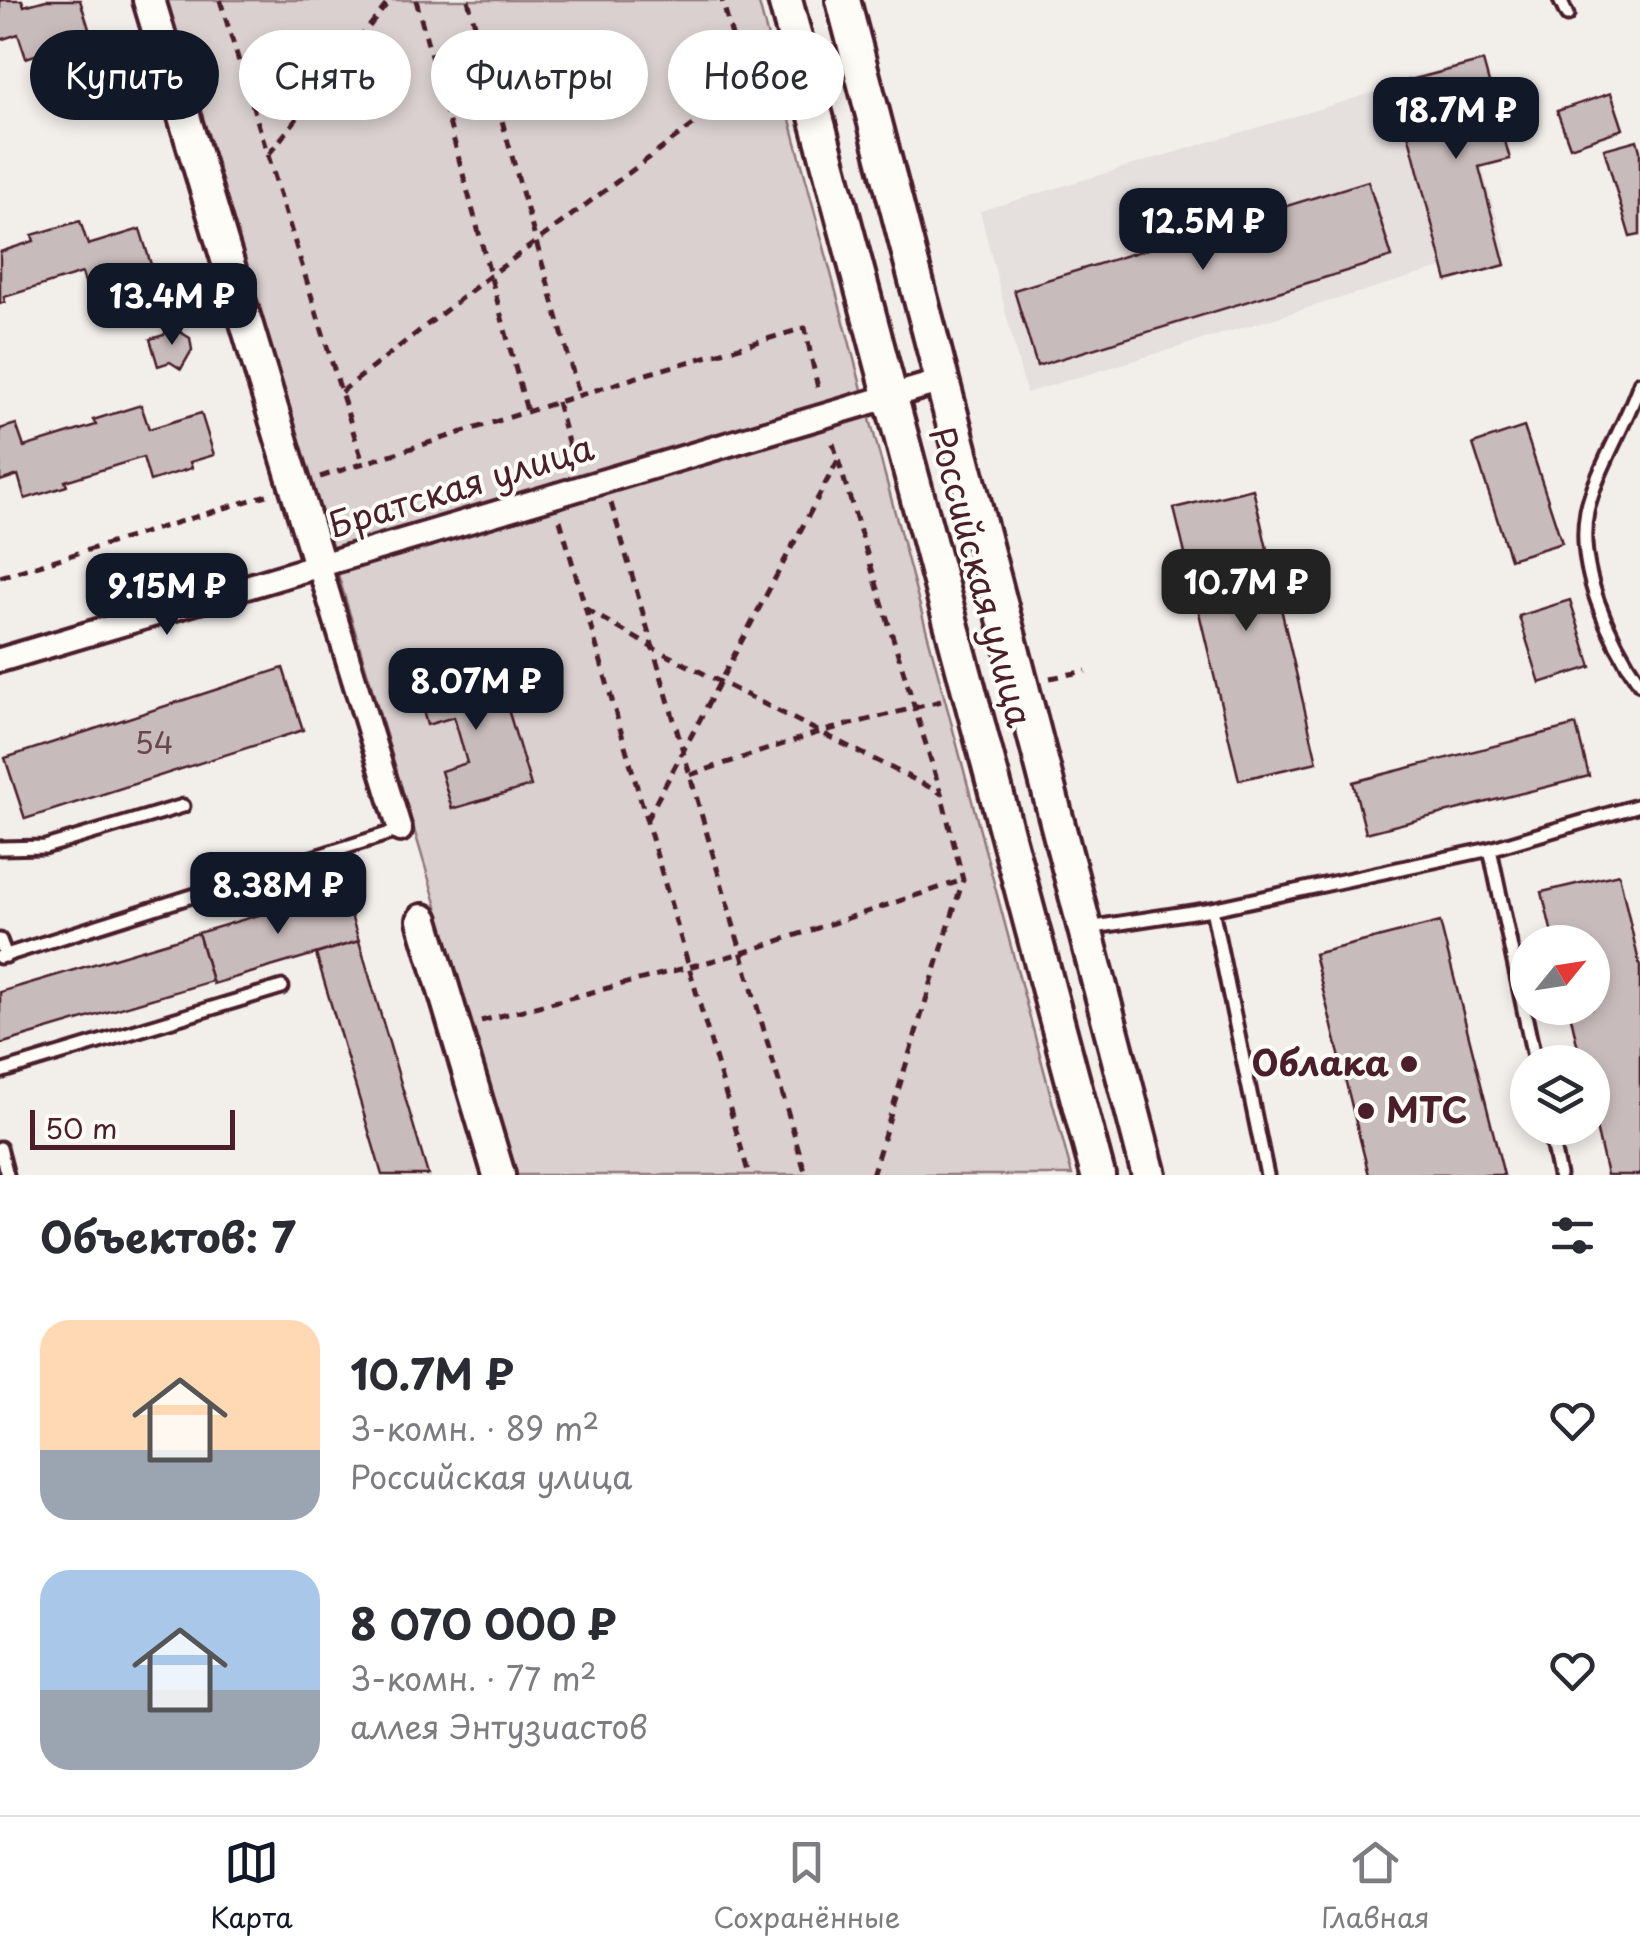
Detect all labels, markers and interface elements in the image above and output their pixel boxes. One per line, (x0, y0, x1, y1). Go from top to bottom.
chip: Купить (30, 30, 219, 120)
chip: Снять (239, 30, 411, 120)
chip: Фильтры (431, 30, 648, 120)
chip: Новое (668, 30, 844, 120)
pin: 18.7M ₽ (1364, 77, 1548, 162)
text: 18.7M ₽ (1395, 85, 1517, 133)
pin: 12.5M ₽ (1111, 188, 1295, 273)
text: 12.5M ₽ (1141, 196, 1265, 244)
pin: 13.4M ₽ (80, 263, 264, 348)
text: 13.4M ₽ (109, 271, 235, 319)
street label: Братская улица (321, 419, 600, 550)
street label: Российская улица (917, 420, 1048, 732)
pin: 10.7M ₽ (1154, 549, 1338, 634)
pin: 9.15M ₽ (75, 553, 259, 638)
text: 10.7M ₽ (1184, 557, 1308, 605)
text: 9.15M ₽ (108, 561, 226, 609)
pin: 8.07M ₽ (384, 648, 568, 733)
text: 8.07M ₽ (411, 656, 541, 704)
house number: 54 (134, 719, 174, 764)
pin: 8.38M ₽ (186, 852, 370, 937)
text: 8.38M ₽ (212, 860, 344, 908)
north arrow (1510, 925, 1610, 1025)
map controls (1510, 925, 1610, 1145)
place label: Облака (1252, 1035, 1389, 1088)
button: layers (1510, 1045, 1610, 1145)
marker: Облака (1398, 1053, 1420, 1075)
place label: МТС (1386, 1082, 1467, 1135)
marker: МТС (1355, 1100, 1377, 1122)
scale bar (30, 1105, 235, 1150)
text: 50 m (45, 1106, 118, 1149)
text: Объектов: 7 (40, 1204, 296, 1267)
icon: filters (1545, 1208, 1600, 1263)
text: 10.7M ₽ (350, 1341, 514, 1404)
icon: home (120, 1360, 240, 1480)
icon: heart (1545, 1393, 1600, 1448)
text: 3-комн. · 89 m² (350, 1404, 599, 1452)
text: Российская улица (350, 1452, 632, 1500)
text: 8 070 000 ₽ (350, 1591, 617, 1654)
icon: home (120, 1610, 240, 1730)
icon: heart (1545, 1643, 1600, 1698)
text: 3-комн. · 77 m² (350, 1654, 597, 1702)
text: аллея Энтузиастов (350, 1702, 648, 1750)
tab: Карта (210, 1835, 293, 1938)
tab: Сохранённые (713, 1835, 900, 1938)
tab: Главная (1321, 1835, 1430, 1938)

